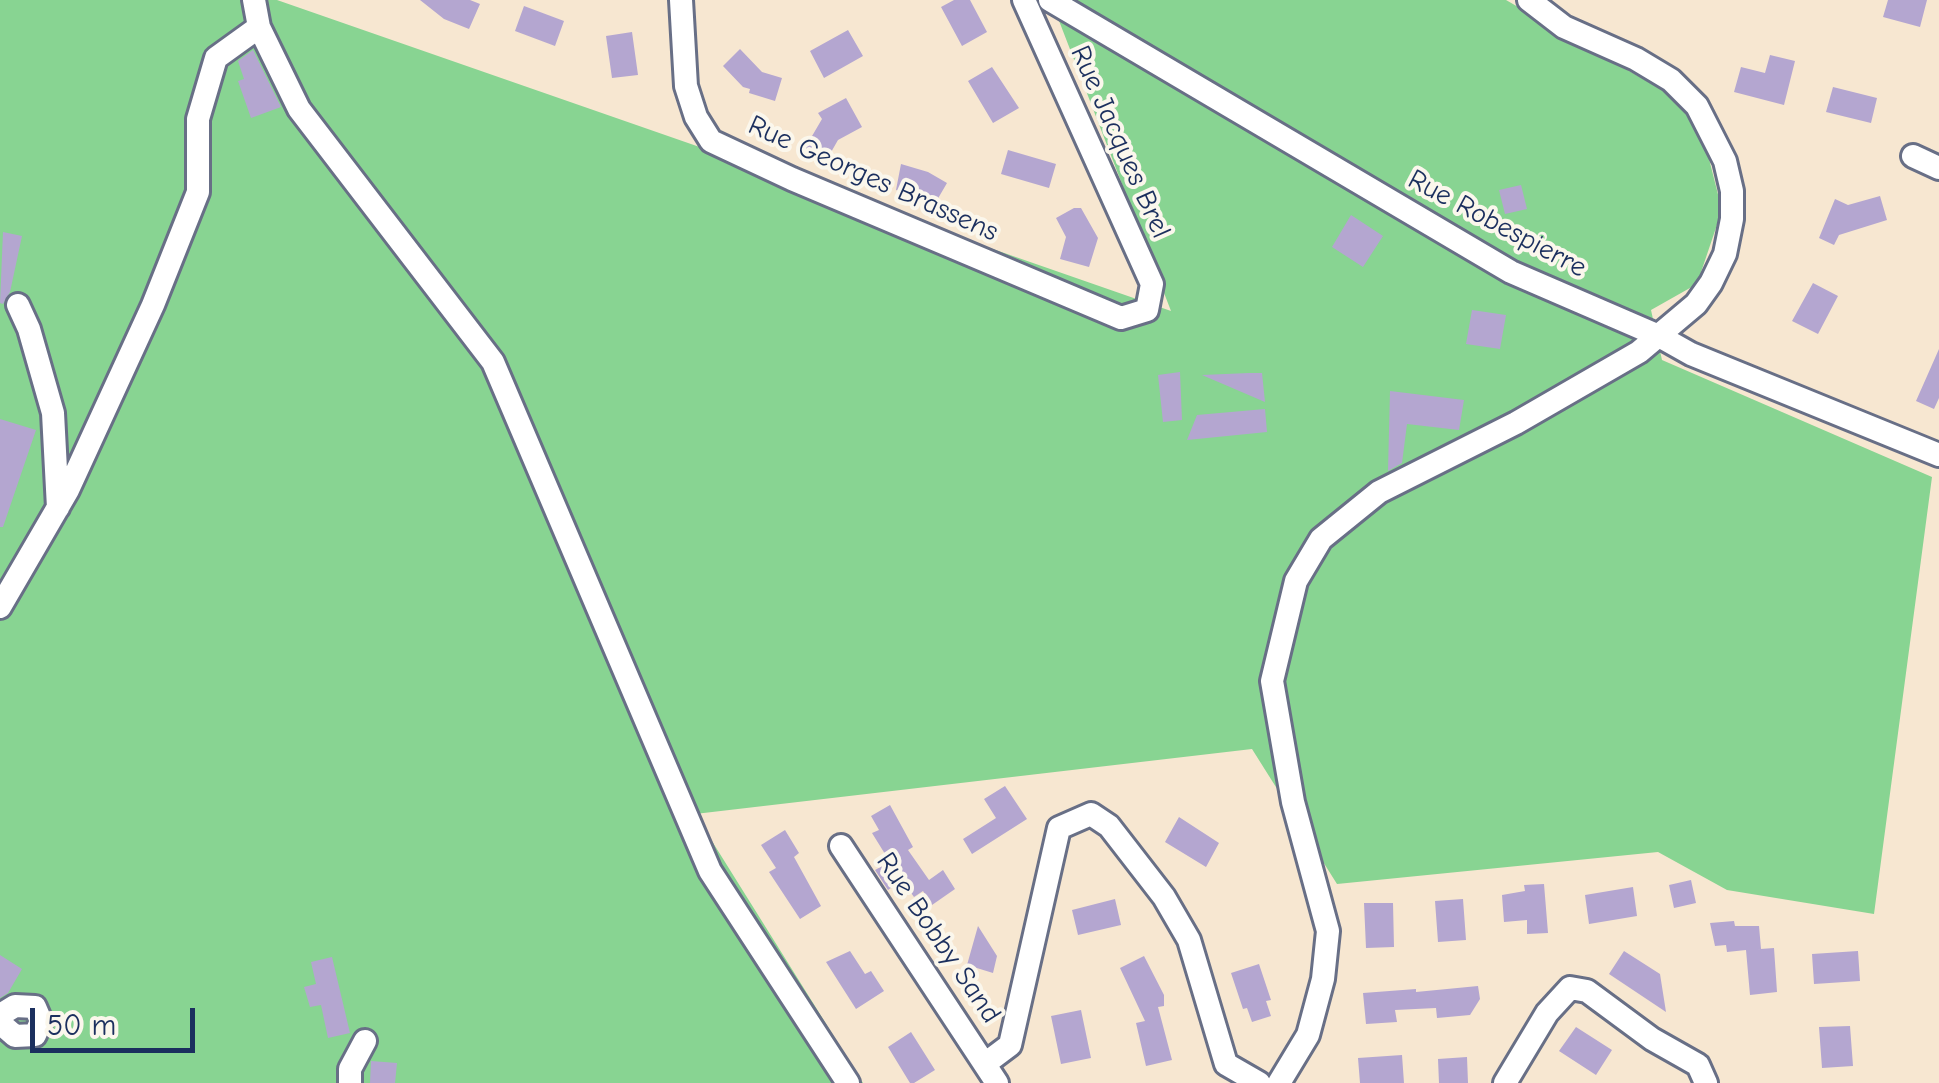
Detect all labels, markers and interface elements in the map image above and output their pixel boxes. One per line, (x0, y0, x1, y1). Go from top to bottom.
street label: Rue Jacques Brel (1063, 41, 1177, 243)
street label: Rue Georges Brassens (743, 109, 1003, 249)
street label: Rue Robespierre (1402, 163, 1592, 285)
street label: Rue Bobby Sand (869, 846, 1007, 1030)
scale bar (35, 988, 200, 1050)
text: 50 m (47, 1008, 116, 1043)

